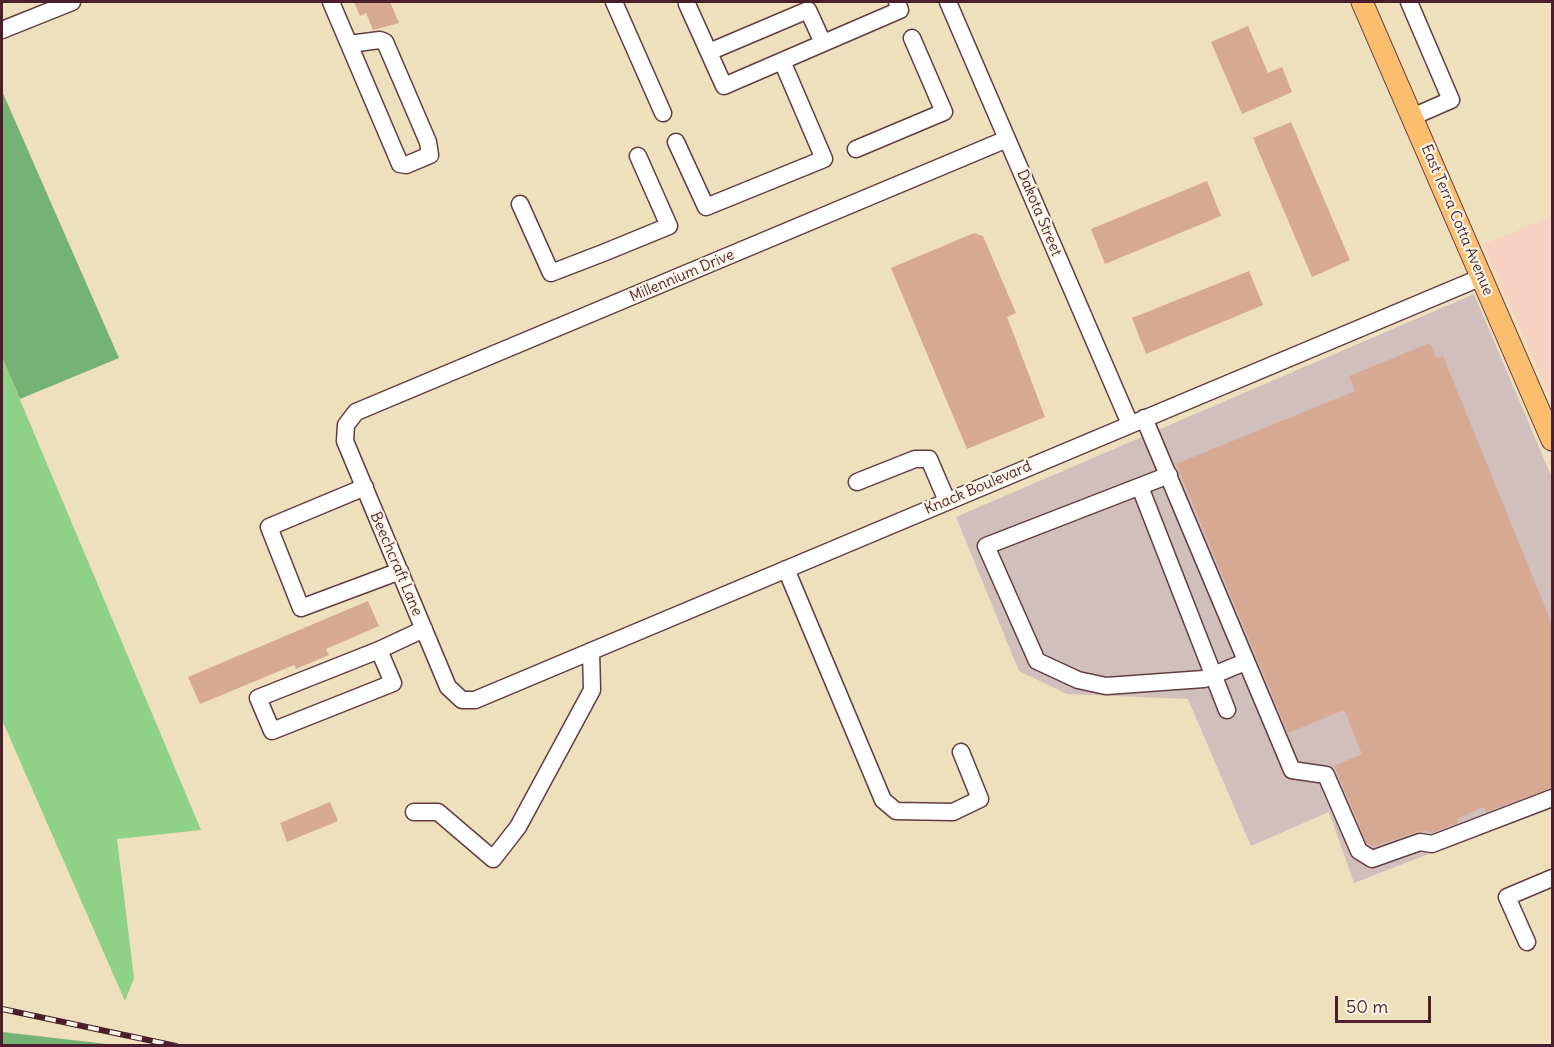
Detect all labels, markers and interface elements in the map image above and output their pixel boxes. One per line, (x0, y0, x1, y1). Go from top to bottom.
street label: East Terra Cotta Avenue (1417, 142, 1497, 298)
street label: Dakota Street (1013, 167, 1065, 259)
street label: Millennium Drive (627, 246, 737, 306)
street label: Knack Boulevard (922, 457, 1034, 519)
street label: Beechcraft Lane (366, 509, 426, 619)
scale bar (1338, 984, 1434, 1022)
text: 50 m (1346, 995, 1388, 1018)

